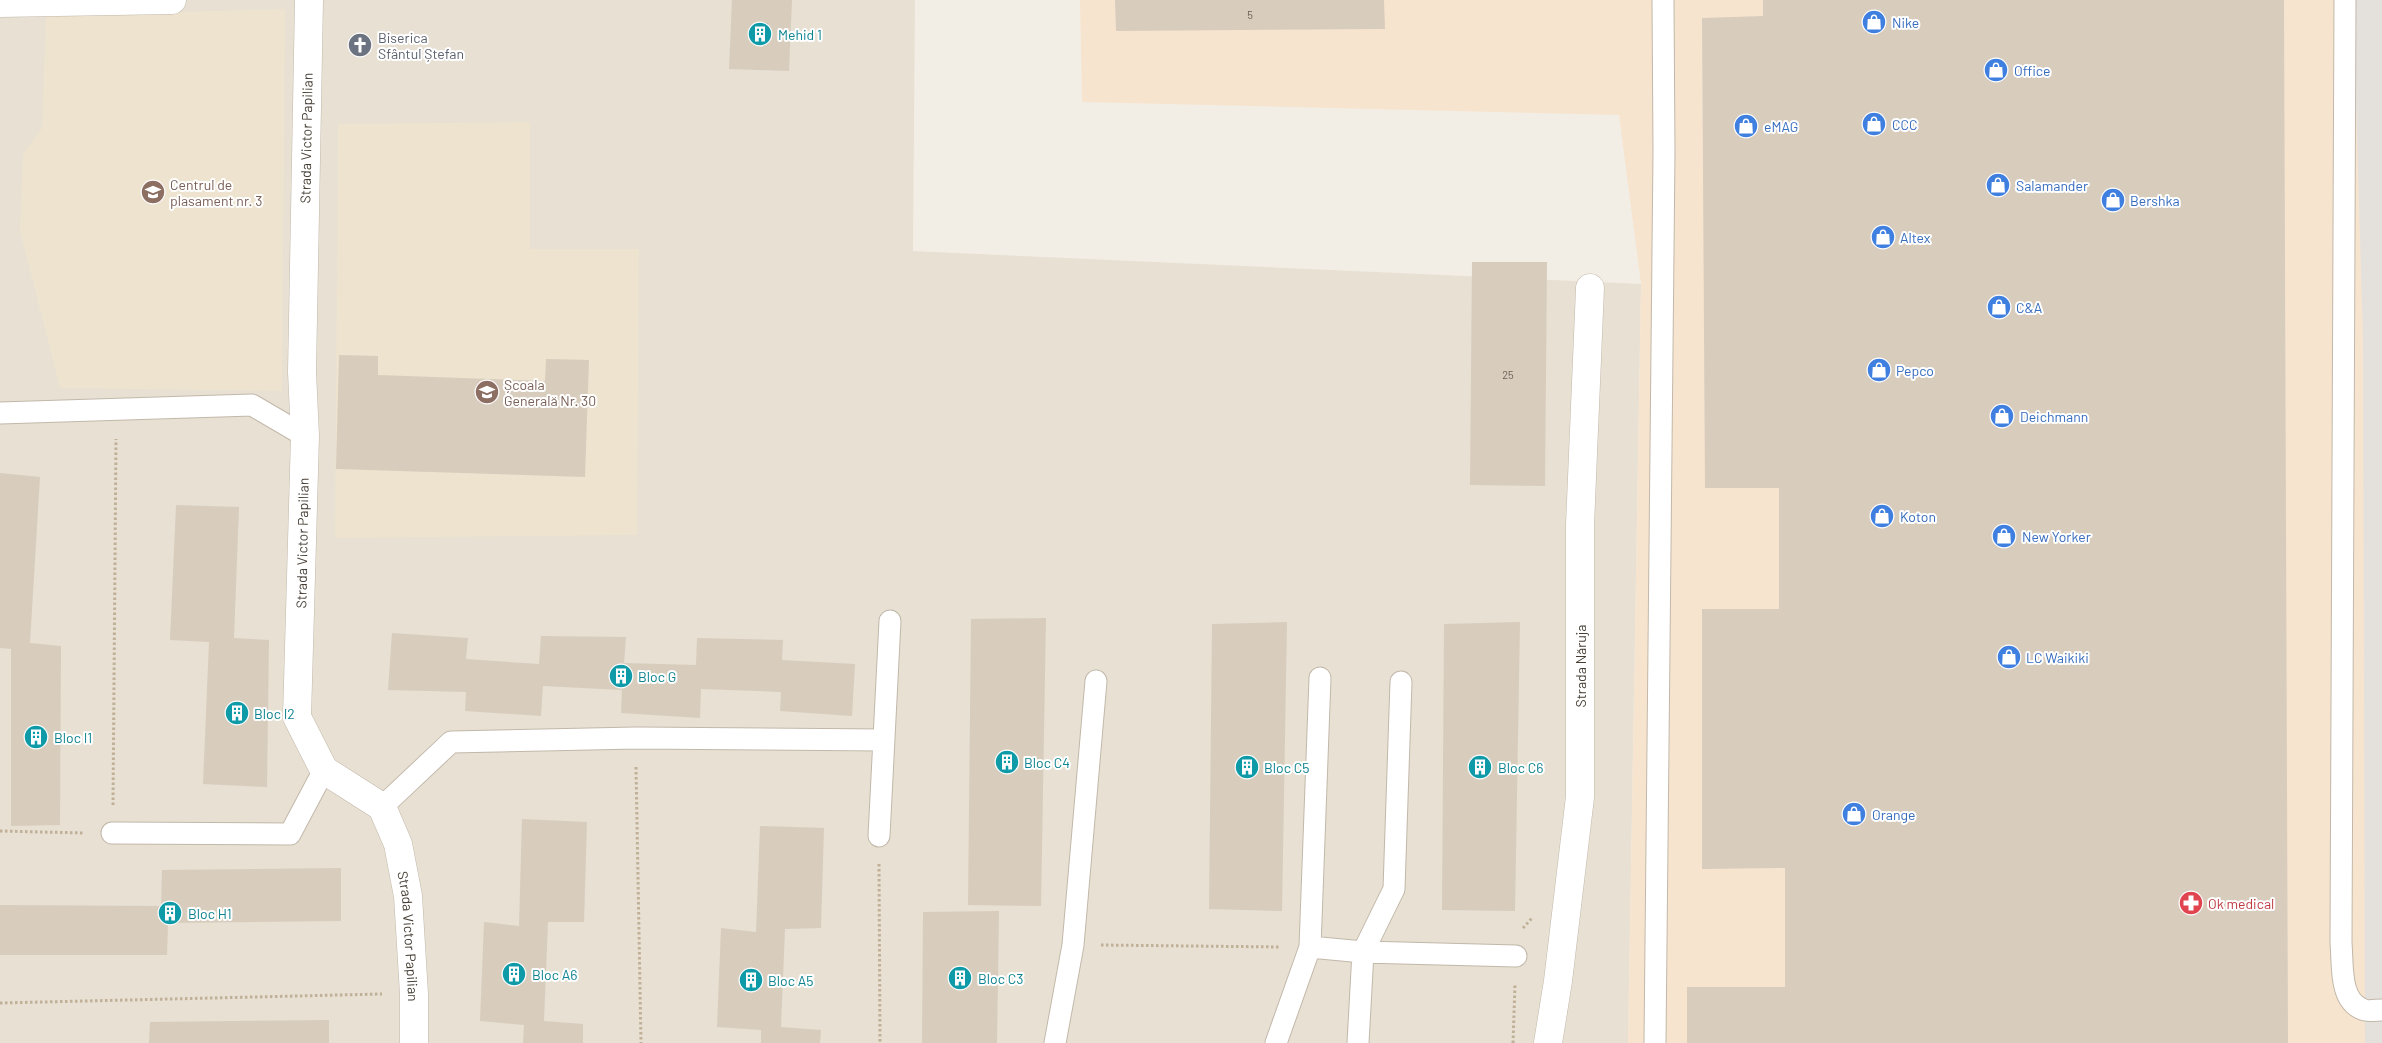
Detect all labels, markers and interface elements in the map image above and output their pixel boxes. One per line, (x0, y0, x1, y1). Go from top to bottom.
house number: 5 (1247, 8, 1253, 21)
shop icon: Nike (1861, 9, 1887, 35)
place label: Nike (1892, 14, 1919, 31)
building icon: Mehid 1 (747, 21, 773, 47)
place label: Mehid 1 (778, 26, 822, 43)
place label: Biserica Sfântul Ștefan (378, 29, 464, 62)
church icon: Biserica Sfântul Ștefan (347, 32, 373, 58)
shop icon: Office (1983, 57, 2009, 83)
place label: Office (2014, 62, 2051, 79)
street label: Strada Victor Papilian (296, 72, 316, 204)
shop icon: CCC (1861, 111, 1887, 137)
shop icon: eMAG (1733, 113, 1759, 139)
place label: CCC (1892, 116, 1918, 133)
place label: eMAG (1764, 118, 1798, 135)
shop icon: Salamander (1985, 172, 2011, 198)
place label: Centrul de plasament nr. 3 (170, 176, 262, 209)
place label: Salamander (2016, 177, 2088, 194)
school or university icon: Centrul de plasament nr. 3 (140, 179, 166, 205)
shop icon: Bershka (2100, 187, 2126, 213)
place label: Bershka (2130, 192, 2180, 209)
shop icon: Altex (1870, 224, 1896, 250)
place label: Altex (1900, 229, 1931, 246)
shop icon: C&A (1986, 294, 2012, 320)
place label: C&A (2016, 299, 2043, 316)
shop icon: Pepco (1866, 357, 1892, 383)
place label: Pepco (1896, 362, 1934, 379)
house number: 25 (1502, 368, 1514, 381)
place label: Școala Generală Nr. 30 (504, 376, 596, 409)
school or university icon: Școala Generală Nr. 30 (474, 379, 500, 405)
shop icon: Deichmann (1989, 403, 2015, 429)
place label: Deichmann (2020, 408, 2088, 425)
street label: Strada Victor Papilian (292, 477, 312, 609)
shop icon: Koton (1869, 503, 1895, 529)
place label: Koton (1900, 508, 1936, 525)
shop icon: New Yorker (1991, 523, 2017, 549)
place label: New Yorker (2022, 528, 2091, 545)
street label: Strada Năruja (1572, 625, 1589, 707)
shop icon: LC Waikiki (1996, 644, 2022, 670)
place label: LC Waikiki (2026, 649, 2089, 666)
building icon: Bloc G (608, 663, 634, 689)
place label: Bloc G (638, 668, 676, 685)
building icon: Bloc I2 (224, 700, 250, 726)
place label: Bloc I2 (254, 705, 295, 722)
building icon: Bloc I1 (23, 724, 49, 750)
place label: Bloc I1 (54, 729, 92, 746)
building icon: Bloc C4 (994, 749, 1020, 775)
place label: Bloc C4 (1024, 754, 1070, 771)
building icon: Bloc C5 (1234, 754, 1260, 780)
building icon: Bloc C6 (1467, 754, 1493, 780)
place label: Bloc C5 (1264, 759, 1309, 776)
place label: Bloc C6 (1498, 759, 1543, 776)
shop icon: Orange (1841, 801, 1867, 827)
place label: Orange (1872, 806, 1915, 823)
street label: Strada Victor Papilian (395, 870, 423, 1002)
pharmacy icon: Ok medical (2178, 890, 2204, 916)
place label: Ok medical (2208, 895, 2274, 912)
building icon: Bloc H1 (157, 900, 183, 926)
place label: Bloc H1 (188, 905, 232, 922)
building icon: Bloc A6 (501, 961, 527, 987)
building icon: Bloc C3 (947, 965, 973, 991)
place label: Bloc A6 (532, 966, 577, 983)
building icon: Bloc A5 (738, 967, 764, 993)
place label: Bloc C3 (978, 970, 1023, 987)
place label: Bloc A5 (768, 972, 813, 989)

